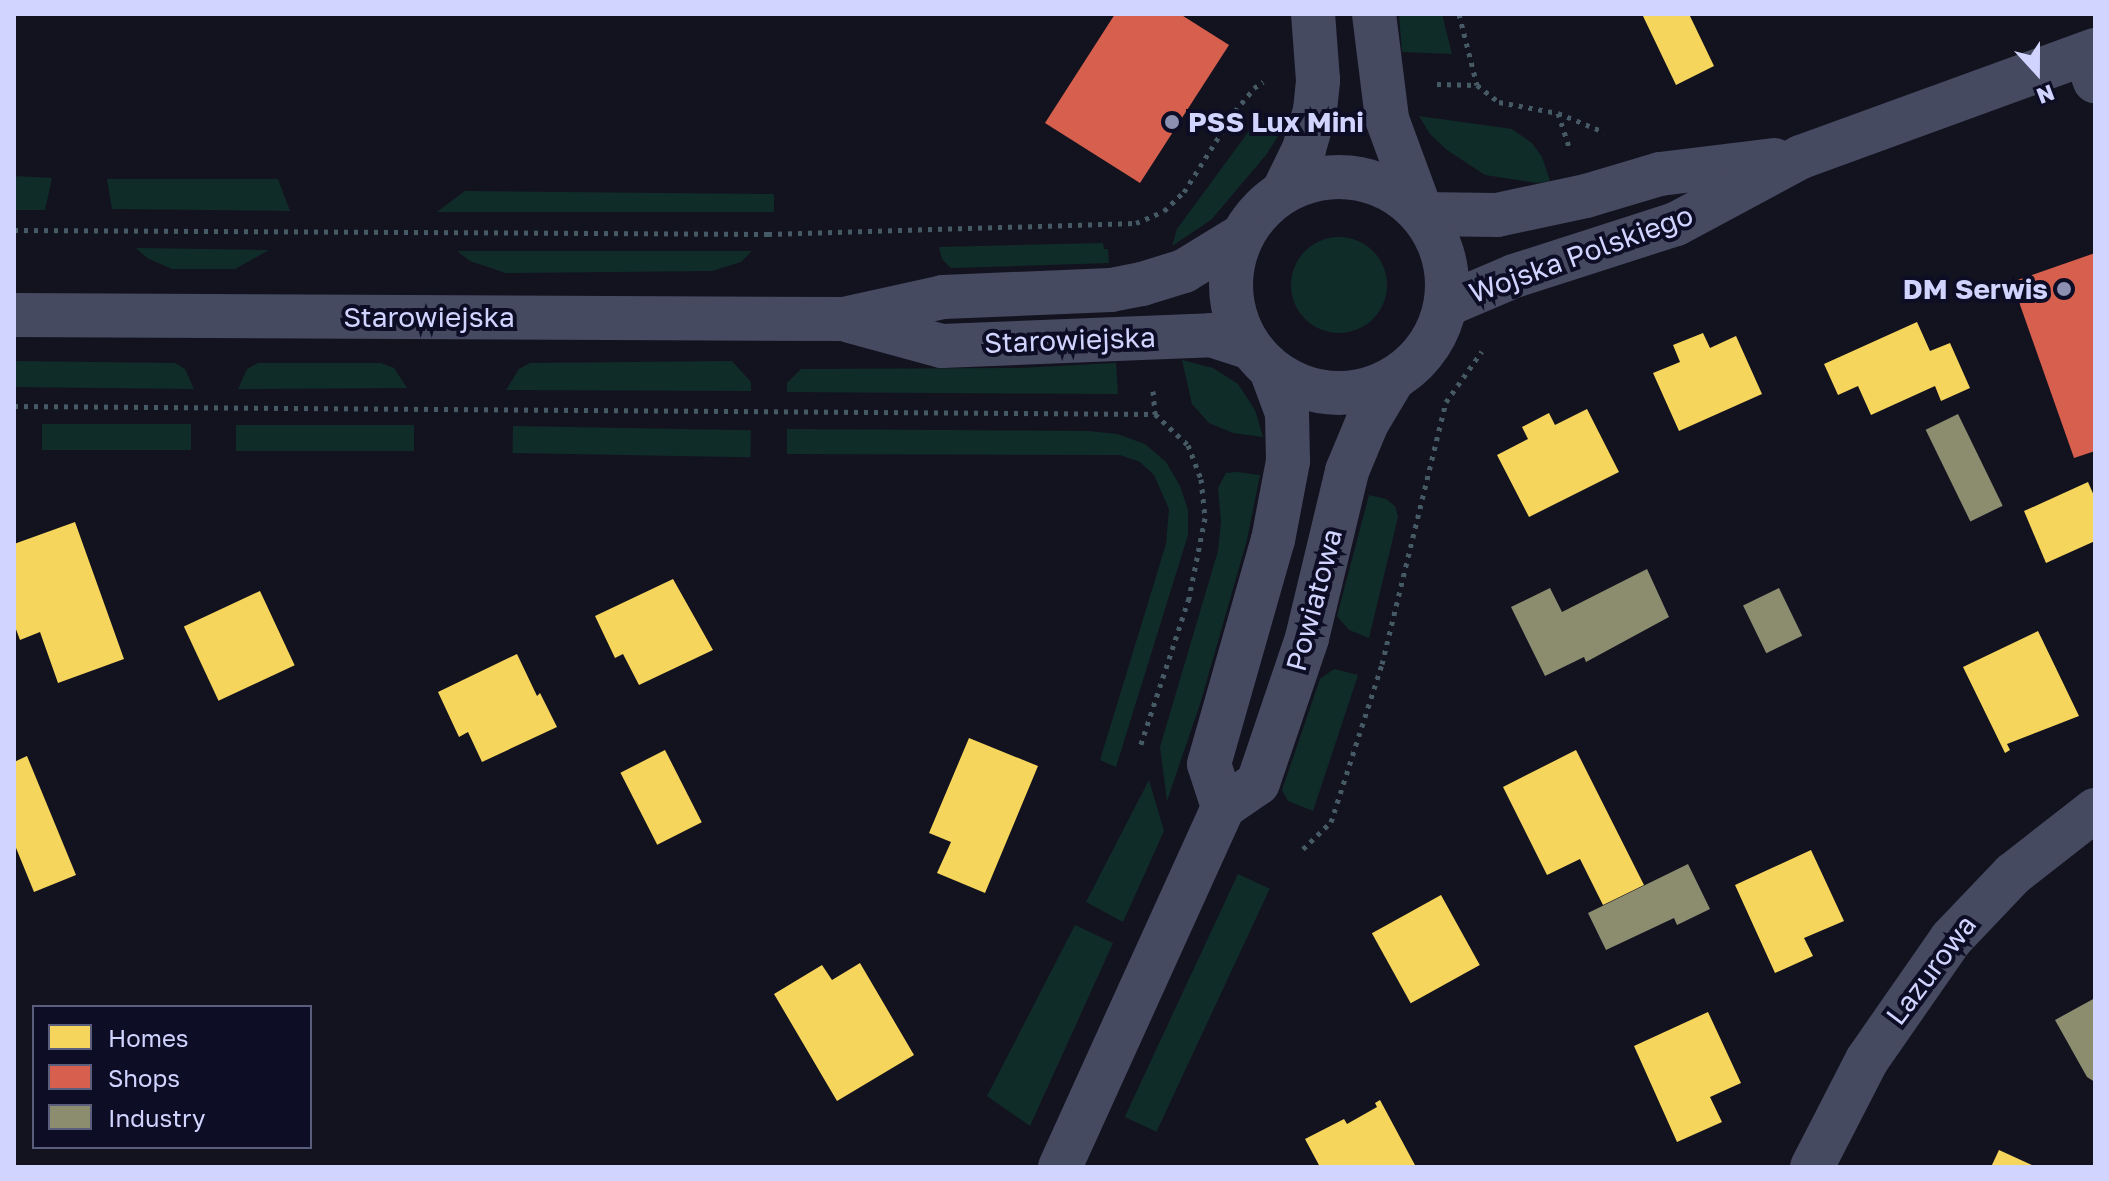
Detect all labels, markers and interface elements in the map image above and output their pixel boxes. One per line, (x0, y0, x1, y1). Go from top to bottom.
north arrow (1997, 32, 2077, 112)
text: N (2033, 79, 2058, 110)
place label: PSS Lux Mini (1188, 105, 1364, 139)
marker: PSS Lux Mini (1163, 113, 1181, 131)
street label: Wojska Polskiego (1465, 198, 1697, 310)
place label: DM Serwis (1903, 272, 2048, 306)
marker: DM Serwis (2055, 280, 2073, 298)
street label: Starowiejska (343, 300, 515, 334)
street label: Starowiejska (984, 320, 1156, 360)
street label: Powiatowa (1279, 525, 1349, 675)
street label: Lazurowa (1879, 909, 1983, 1031)
legend (32, 1005, 312, 1149)
text: Homes (108, 1023, 189, 1052)
text: Shops (108, 1063, 180, 1092)
text: Industry (108, 1103, 205, 1132)

